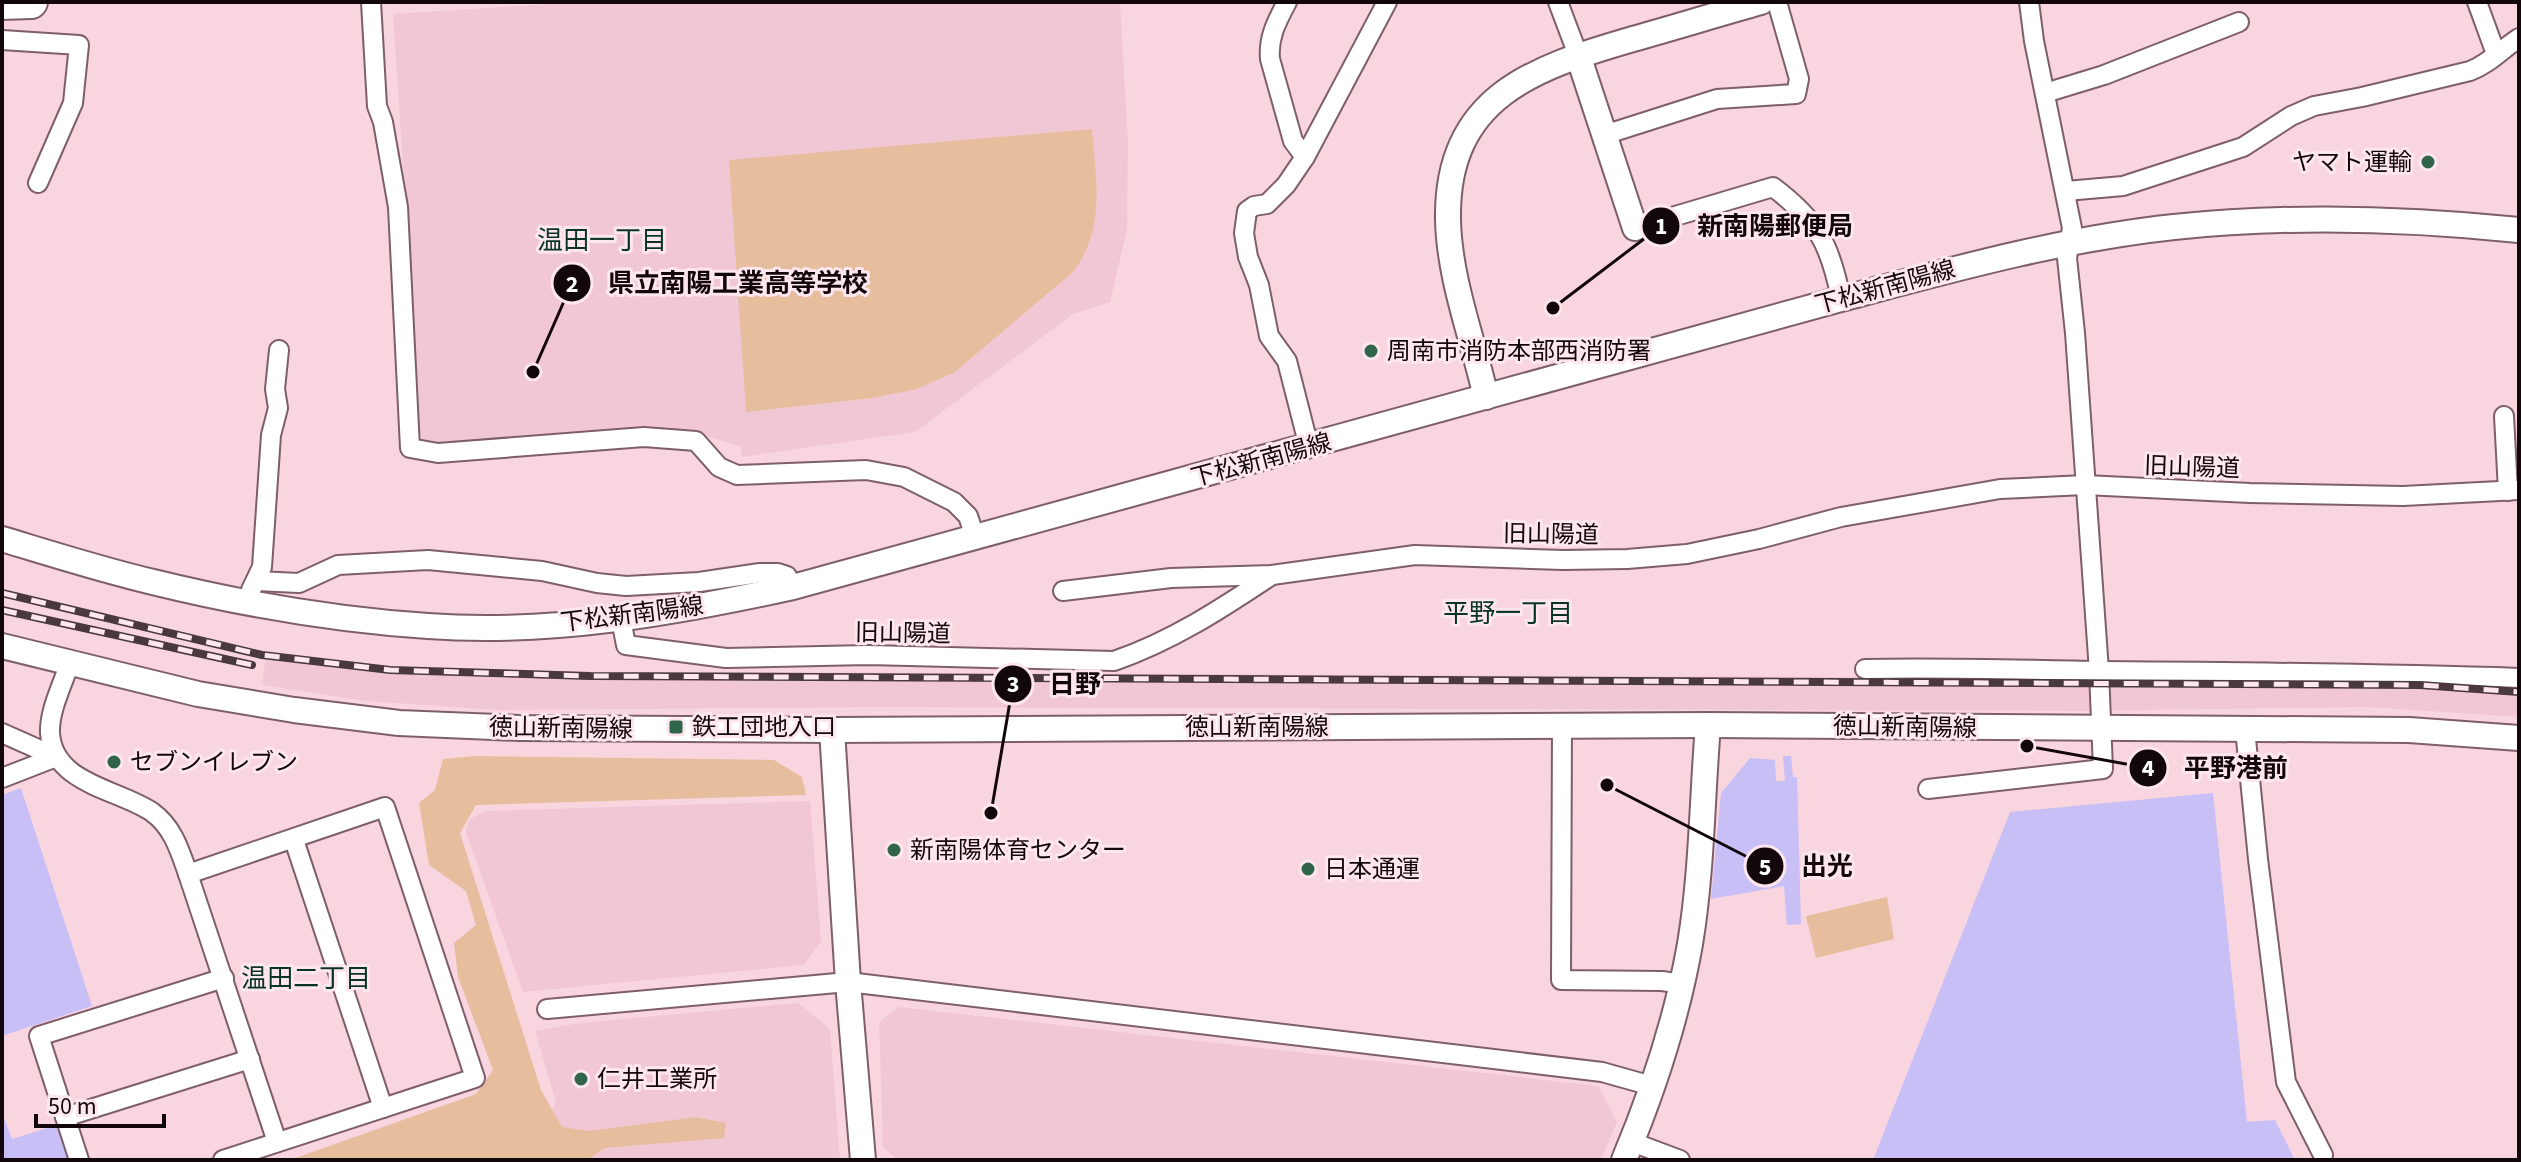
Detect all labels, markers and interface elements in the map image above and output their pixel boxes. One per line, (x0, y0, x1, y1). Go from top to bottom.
place label: ヤマト運輸 (2292, 145, 2412, 180)
marker: ヤマト運輸 (2419, 153, 2437, 171)
callout: 新南陽郵便局 (1641, 201, 1869, 251)
text: 新南陽郵便局 (1697, 208, 1853, 245)
text: 1 (1655, 209, 1667, 244)
district label: 温田一丁目 (537, 222, 667, 259)
street label: 下松新南陽線 (1811, 252, 1959, 323)
callout: 県立南陽工業高等学校 (552, 258, 884, 308)
text: 県立南陽工業高等学校 (608, 265, 868, 302)
text: 2 (566, 267, 578, 302)
place label: 周南市消防本部西消防署 (1387, 334, 1651, 369)
marker: 周南市消防本部西消防署 (1362, 342, 1380, 360)
street label: 下松新南陽線 (1187, 425, 1335, 496)
street label: 旧山陽道 (2143, 448, 2241, 487)
street label: 旧山陽道 (1503, 516, 1599, 553)
street label: 下松新南陽線 (558, 588, 706, 641)
district label: 平野一丁目 (1443, 595, 1573, 632)
street label: 旧山陽道 (855, 615, 951, 652)
callout: 日野 (993, 659, 1117, 709)
text: 日野 (1049, 666, 1101, 703)
text: 3 (1007, 667, 1019, 702)
street label: 徳山新南陽線 (1833, 709, 1977, 746)
street label: 徳山新南陽線 (489, 710, 633, 747)
place label: 鉄工団地入口 (692, 710, 836, 745)
street label: 徳山新南陽線 (1185, 710, 1329, 745)
marker: 鉄工団地入口 (667, 718, 685, 736)
callout: 平野港前 (2128, 743, 2304, 793)
place label: セブンイレブン (130, 745, 298, 780)
text: 平野港前 (2184, 750, 2288, 787)
text: 4 (2142, 751, 2155, 786)
marker: セブンイレブン (105, 753, 123, 771)
place label: 新南陽体育センター (910, 833, 1126, 868)
marker: 新南陽体育センター (885, 841, 903, 859)
callout: 出光 (1745, 841, 1869, 891)
text: 出光 (1801, 848, 1853, 885)
text: 5 (1759, 850, 1771, 885)
place label: 日本通運 (1324, 852, 1420, 887)
marker: 日本通運 (1299, 860, 1317, 878)
district label: 温田二丁目 (241, 960, 371, 997)
place label: 仁井工業所 (597, 1062, 717, 1097)
marker: 仁井工業所 (572, 1070, 590, 1088)
scale bar (36, 1078, 164, 1128)
text: 50 m (48, 1089, 97, 1124)

